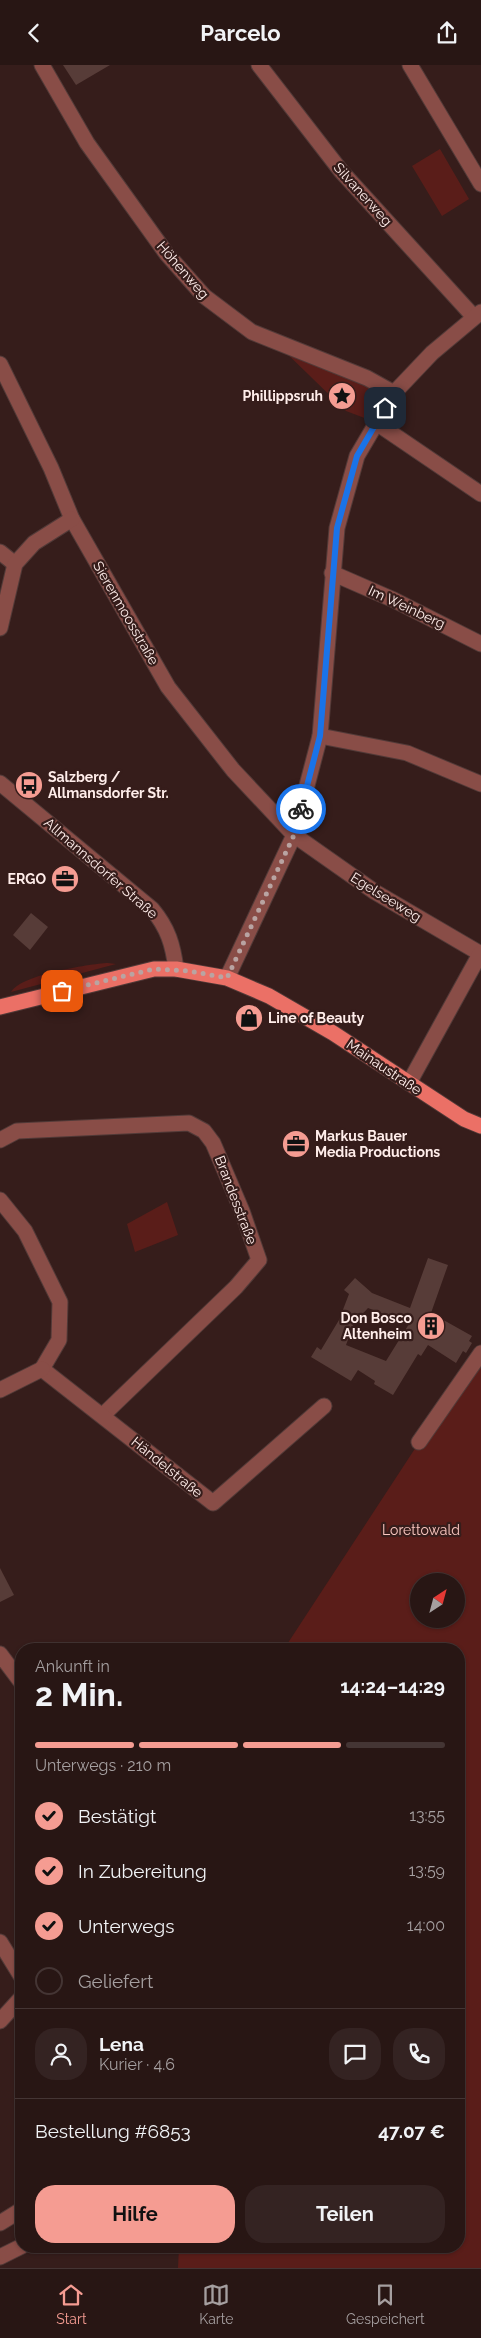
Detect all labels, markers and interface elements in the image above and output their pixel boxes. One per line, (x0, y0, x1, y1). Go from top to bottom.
icon: back (20, 19, 48, 47)
icon: share (433, 19, 461, 47)
text: Parcelo (200, 20, 281, 46)
street label: Silvanerweg (331, 159, 395, 229)
street label: Höhenweg (154, 238, 212, 302)
place icon: Phillippsruh (327, 381, 357, 411)
pin (364, 387, 406, 429)
place label: Phillippsruh (243, 388, 323, 404)
icon: home (371, 394, 399, 422)
street label: Sierenmoosstraße (90, 558, 162, 668)
street label: Im Weinberg (366, 582, 448, 632)
place label: Salzberg / Allmansdorfer Str. (48, 769, 169, 801)
bus stop icon: Salzberg / Allmansdorfer Str. (14, 770, 44, 800)
courier (276, 784, 326, 834)
icon: bike (287, 795, 315, 823)
street label: Allmannsdorfer Straße (41, 814, 161, 922)
office icon: ERGO (50, 864, 80, 894)
street label: Egelseeweg (348, 869, 424, 925)
place label: ERGO (8, 871, 46, 887)
pin (41, 970, 83, 1012)
icon: bag (48, 977, 76, 1005)
shop icon: Line of Beauty (234, 1003, 264, 1033)
place label: Line of Beauty (268, 1010, 365, 1026)
street label: Mainaustraße (344, 1036, 424, 1098)
place label: Markus Bauer Media Productions (315, 1128, 440, 1160)
office icon: Markus Bauer Media Productions (281, 1129, 311, 1159)
street label: Brandesstraße (212, 1153, 260, 1247)
place label: Don Bosco Altenheim (340, 1310, 413, 1342)
building icon: Don Bosco Altenheim (416, 1311, 446, 1341)
street label: Händelstraße (128, 1434, 206, 1500)
park label: Lorettowald (382, 1522, 460, 1538)
north arrow (410, 1573, 465, 1627)
map controls (410, 1573, 465, 1628)
text: Ankunft in (35, 1657, 110, 1676)
text: 14:24–14:29 (340, 1675, 445, 1697)
text: 2 Min. (35, 1676, 123, 1713)
text: Unterwegs · 210 m (35, 1756, 171, 1775)
icon: check (35, 1802, 63, 1830)
text: Bestätigt (78, 1805, 156, 1827)
text: 13:55 (409, 1806, 445, 1825)
icon: check (35, 1857, 63, 1885)
text: In Zubereitung (78, 1860, 207, 1882)
text: 13:59 (409, 1861, 445, 1880)
icon: check (35, 1912, 63, 1940)
text: Unterwegs (78, 1915, 174, 1937)
text: 14:00 (407, 1916, 445, 1935)
text: Geliefert (78, 1970, 153, 1992)
button: person (35, 2028, 87, 2080)
button: chat (329, 2028, 381, 2080)
button: phone (393, 2028, 445, 2080)
text: Lena (99, 2033, 144, 2055)
text: Kurier · 4.6 (99, 2055, 175, 2074)
text: Bestellung #6853 (35, 2120, 191, 2142)
text: 47.07 € (378, 2120, 445, 2142)
button: Hilfe (35, 2185, 235, 2243)
button: Teilen (245, 2185, 445, 2243)
tab: Start (56, 2281, 87, 2327)
tab: Karte (199, 2281, 234, 2327)
tab: Gespeichert (346, 2281, 425, 2327)

